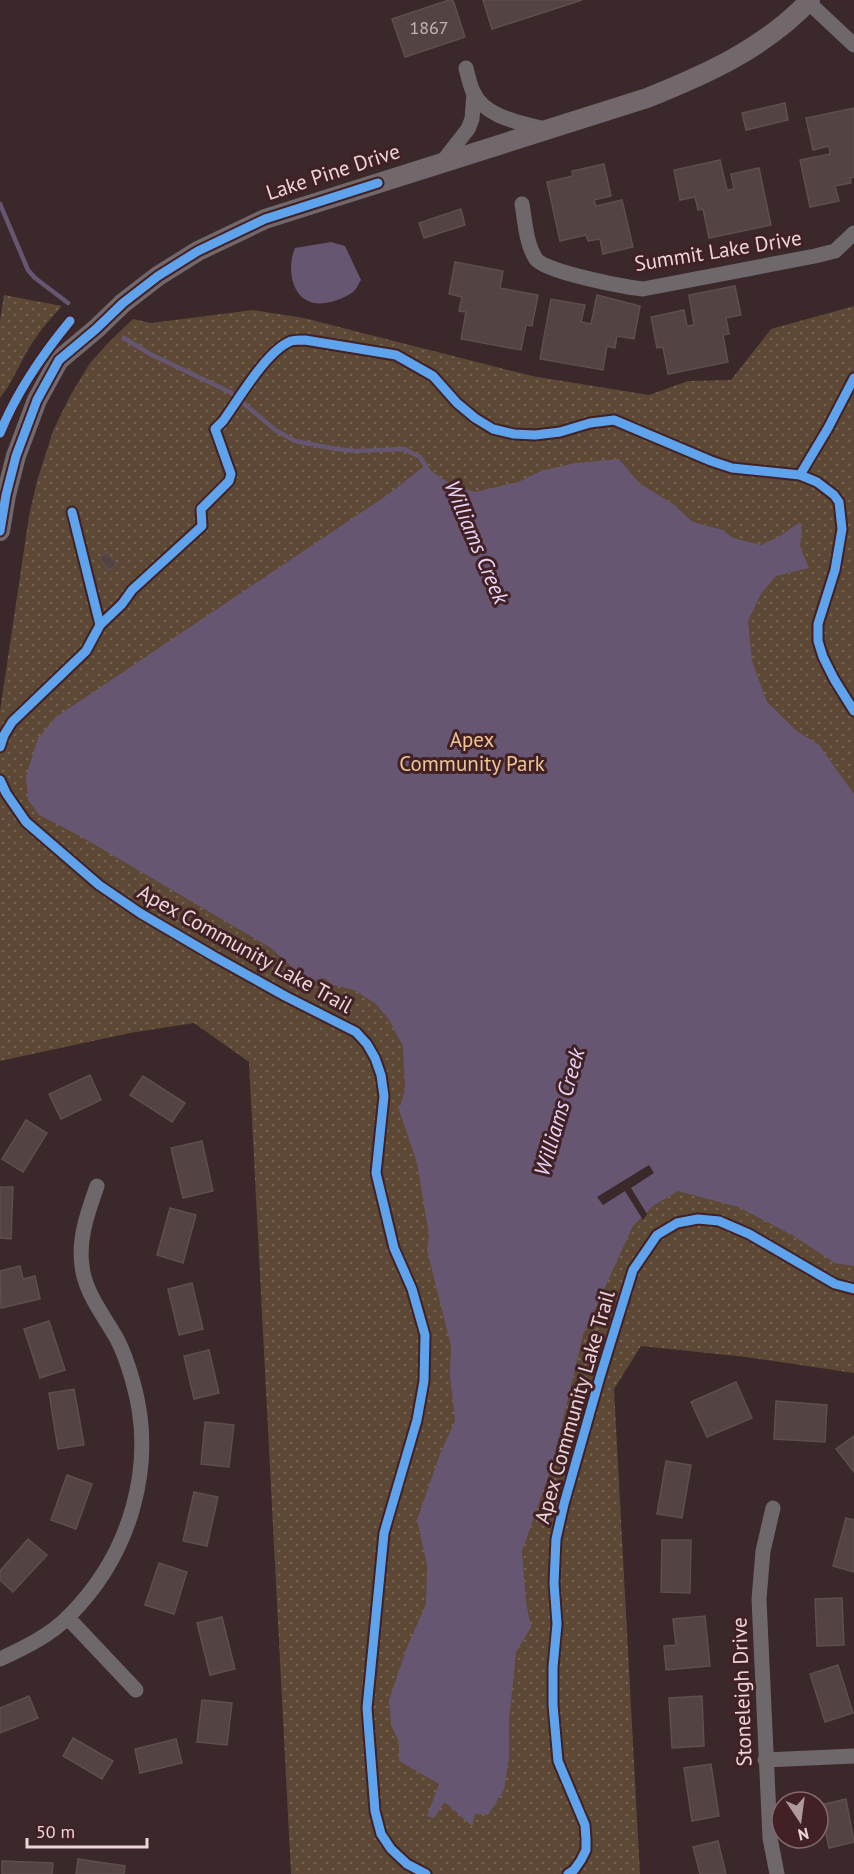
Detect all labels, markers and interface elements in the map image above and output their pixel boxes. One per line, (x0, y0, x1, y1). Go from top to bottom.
house number: 1867 (409, 16, 449, 39)
street label: Lake Pine Drive (263, 137, 403, 206)
street label: Summit Lake Drive (632, 224, 803, 277)
water label: Williams Creek (438, 476, 516, 609)
park label: Apex Community Park (399, 726, 545, 777)
street label: Apex Community Lake Trail (133, 878, 357, 1019)
water label: Williams Creek (527, 1044, 591, 1179)
street label: Apex Community Lake Trail (528, 1287, 621, 1527)
street label: Stoneleigh Drive (725, 1617, 758, 1767)
north arrow (770, 1790, 830, 1850)
scale bar (27, 1811, 147, 1849)
text: 50 m (36, 1820, 75, 1843)
text: N (796, 1824, 811, 1846)

